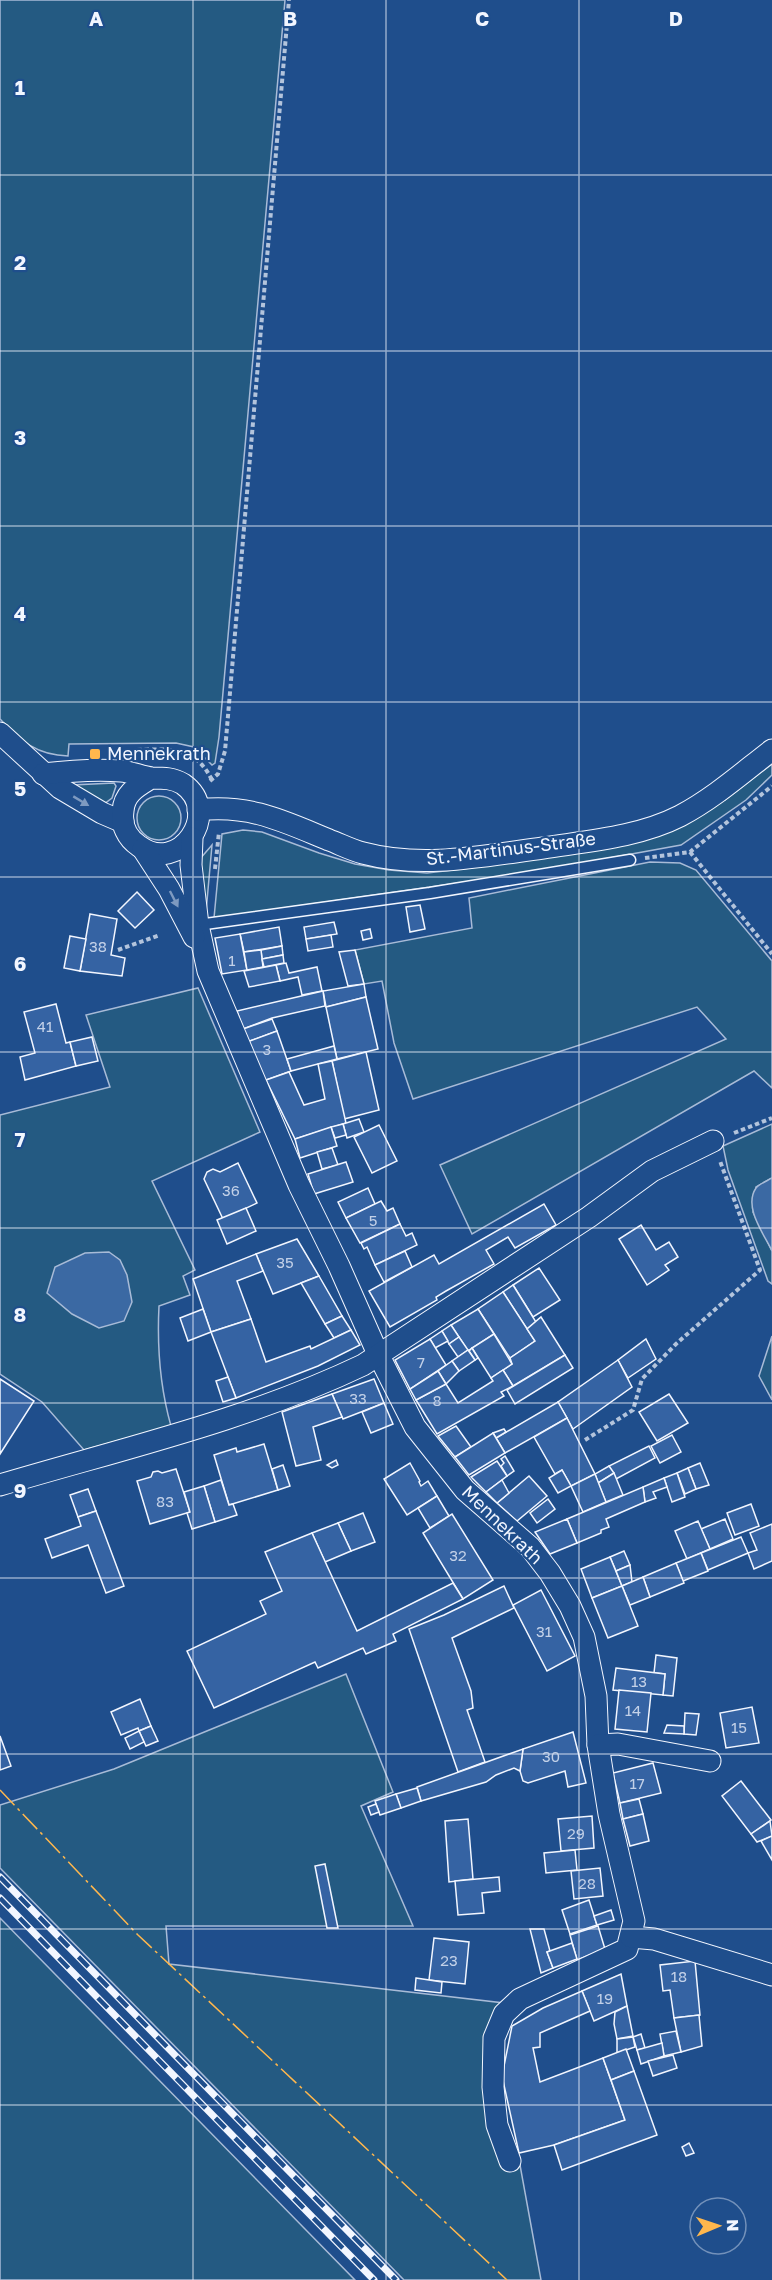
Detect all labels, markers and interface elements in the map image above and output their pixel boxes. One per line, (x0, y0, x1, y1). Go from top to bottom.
text: A (89, 6, 103, 30)
text: B (283, 6, 297, 30)
text: C (475, 6, 489, 30)
text: D (669, 6, 683, 30)
text: 1 (15, 75, 25, 99)
text: 2 (14, 250, 26, 274)
text: 3 (14, 425, 26, 449)
text: 4 (14, 601, 26, 625)
place label: Mennekrath (107, 742, 211, 764)
marker: Mennekrath (88, 747, 102, 761)
text: 5 (14, 776, 26, 800)
one-way arrow (73, 796, 90, 806)
street label: St.-Martinus-Straße (425, 827, 597, 869)
one-way arrow (169, 890, 179, 907)
house number: 38 (89, 937, 107, 955)
text: 6 (14, 951, 26, 975)
house number: 1 (228, 951, 236, 969)
house number: 41 (37, 1017, 53, 1035)
house number: 3 (263, 1040, 271, 1058)
text: 7 (15, 1127, 26, 1151)
house number: 36 (222, 1181, 240, 1199)
house number: 5 (369, 1211, 377, 1229)
house number: 35 (276, 1253, 294, 1271)
text: 8 (14, 1302, 26, 1326)
house number: 7 (417, 1353, 425, 1371)
house number: 33 (349, 1389, 367, 1407)
house number: 8 (432, 1391, 442, 1409)
text: 9 (14, 1478, 26, 1502)
street label: Mennekrath (458, 1480, 548, 1568)
house number: 83 (156, 1492, 174, 1510)
house number: 32 (449, 1546, 467, 1564)
house number: 31 (536, 1622, 552, 1640)
house number: 13 (631, 1672, 647, 1690)
house number: 14 (625, 1701, 641, 1719)
house number: 15 (731, 1718, 747, 1736)
house number: 30 (542, 1747, 560, 1765)
house number: 17 (629, 1774, 645, 1792)
house number: 29 (567, 1824, 585, 1842)
house number: 28 (578, 1874, 596, 1892)
house number: 23 (440, 1951, 458, 1969)
house number: 18 (671, 1967, 687, 1985)
house number: 19 (597, 1989, 613, 2007)
north arrow (688, 2196, 748, 2256)
text: N (723, 2219, 743, 2232)

